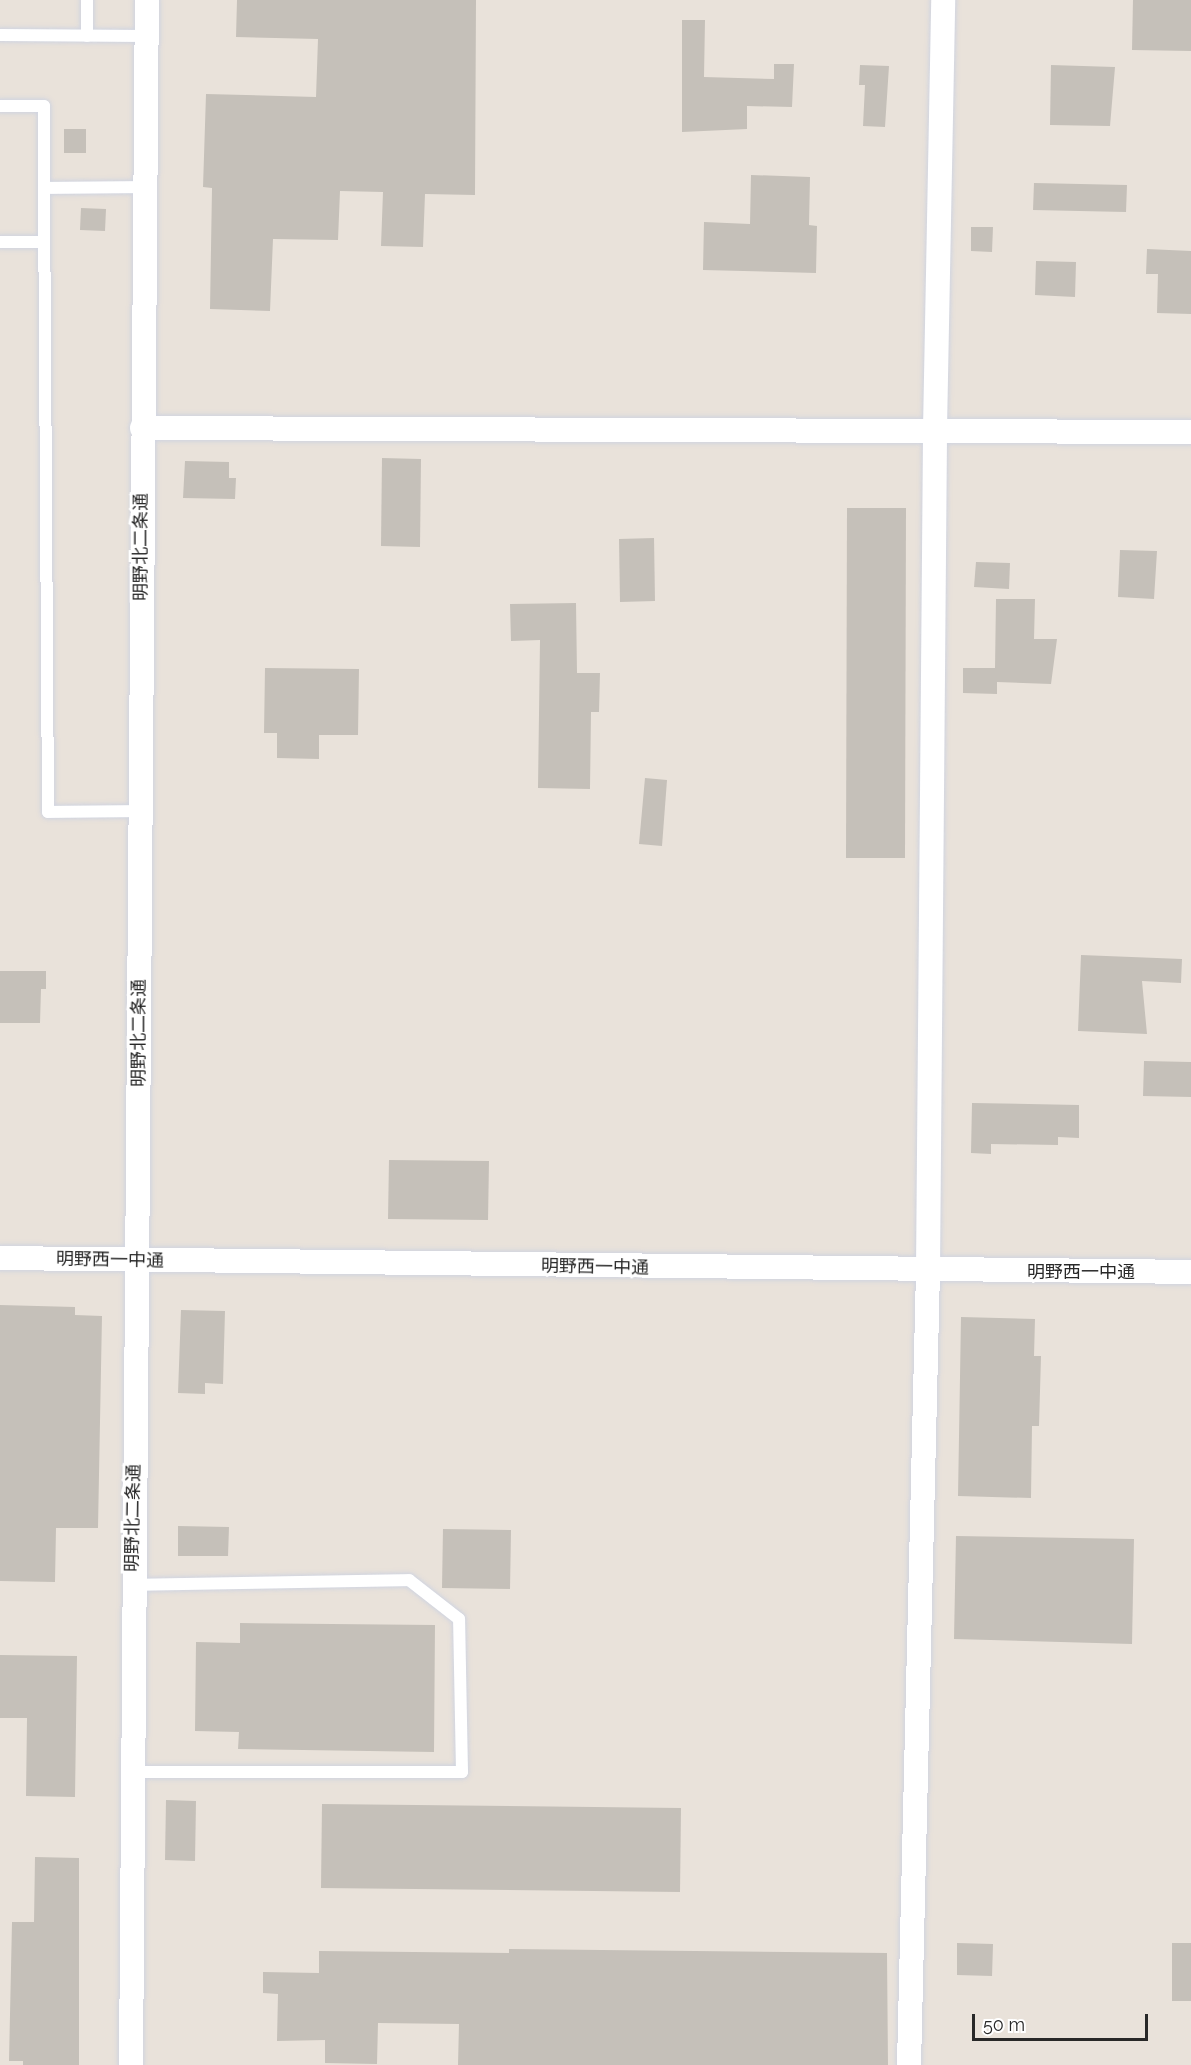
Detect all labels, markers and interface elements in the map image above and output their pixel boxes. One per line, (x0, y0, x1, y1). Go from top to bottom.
street label: 明野北二条通 (130, 493, 152, 601)
street label: 明野北二条通 (128, 979, 150, 1087)
street label: 明野西一中通 (56, 1248, 164, 1272)
street label: 明野西一中通 (541, 1255, 649, 1279)
street label: 明野西一中通 (1027, 1261, 1135, 1283)
street label: 明野北二条通 (121, 1464, 145, 1572)
scale bar (975, 2002, 1150, 2040)
text: 50 m (983, 2014, 1025, 2035)

